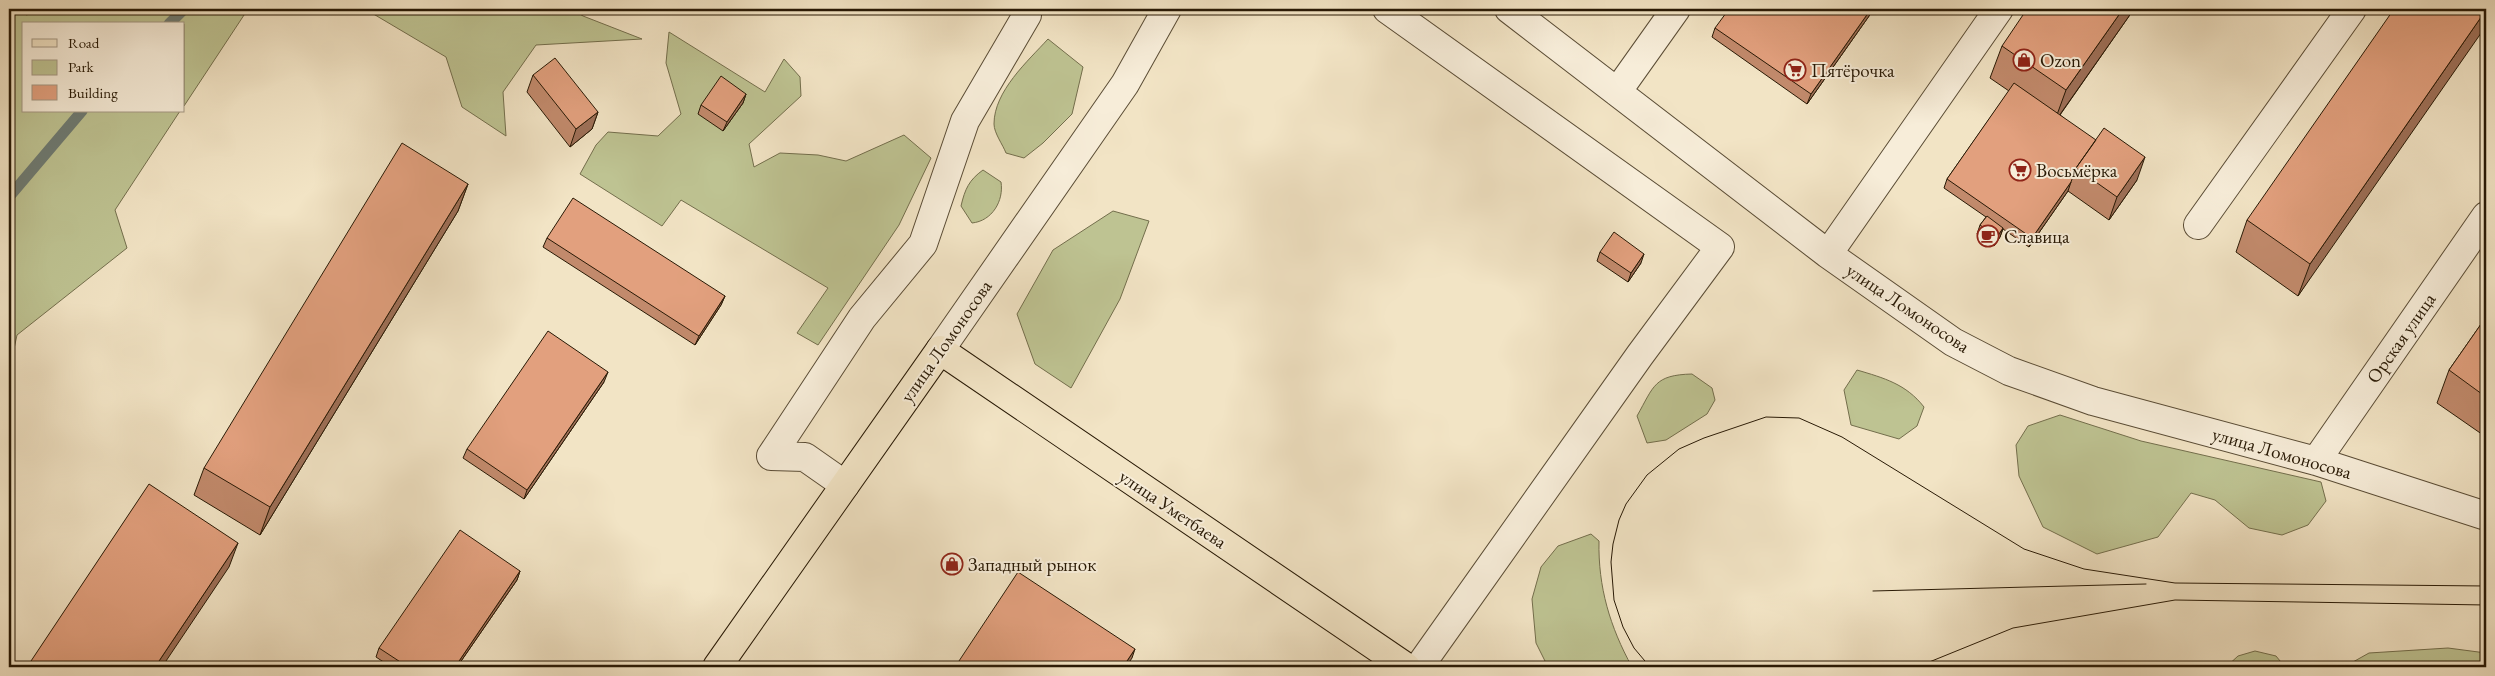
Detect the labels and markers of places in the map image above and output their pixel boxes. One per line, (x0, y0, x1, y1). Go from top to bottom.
shop icon: Ozon (2012, 48, 2036, 72)
place label: Ozon (2040, 48, 2081, 73)
supermarket icon: Пятёрочка (1783, 58, 1807, 82)
place label: Пятёрочка (1811, 58, 1895, 83)
supermarket icon: Восьмёрка (2008, 158, 2032, 182)
place label: Восьмёрка (2036, 158, 2118, 183)
cafe icon: Славица (1976, 224, 2000, 248)
place label: Славица (2004, 224, 2070, 249)
shop icon: Западный рынок (940, 552, 964, 576)
place label: Западный рынок (968, 552, 1096, 577)

